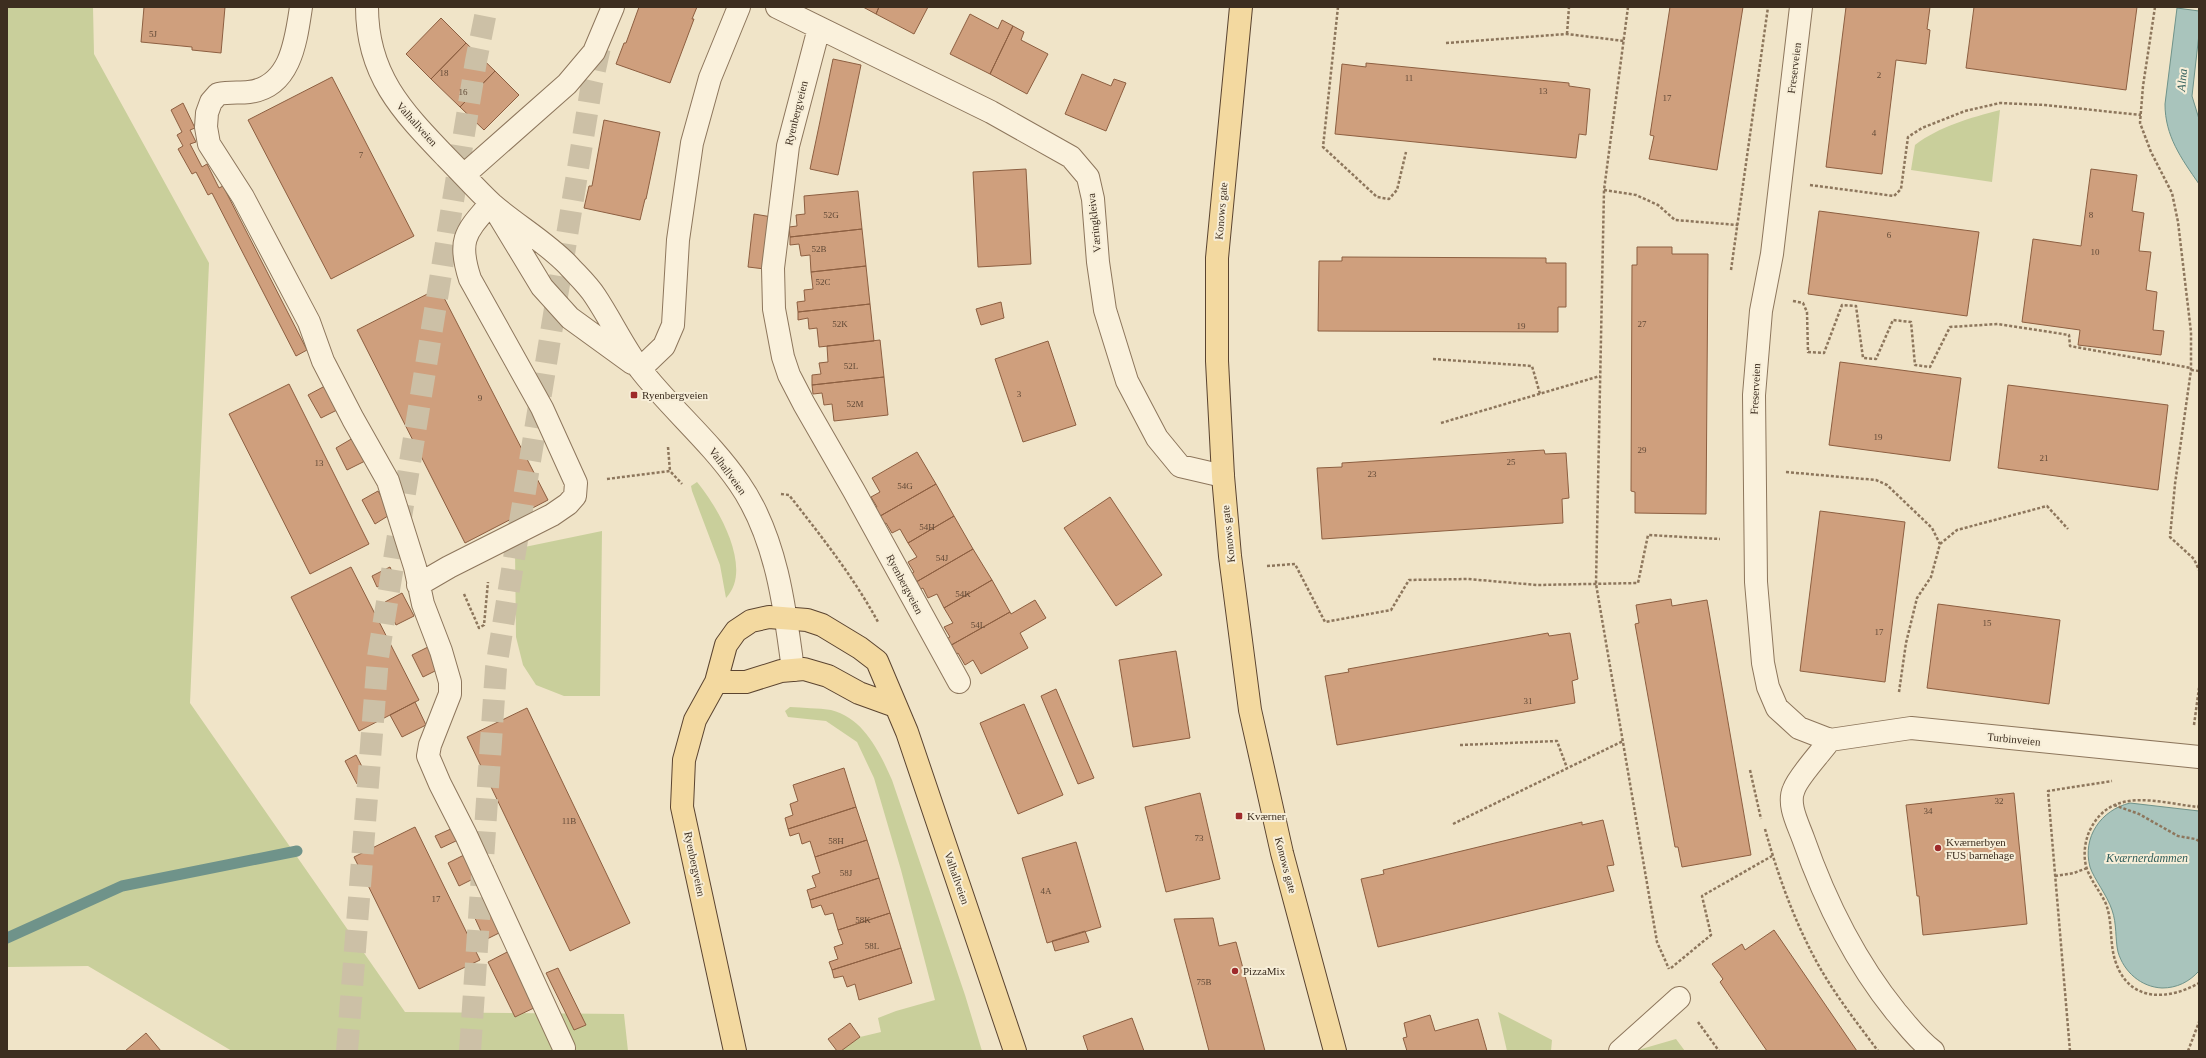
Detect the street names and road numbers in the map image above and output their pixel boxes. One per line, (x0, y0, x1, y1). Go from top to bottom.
street label: Freserveien (1785, 41, 1803, 94)
street label: Ryenbergveien (782, 79, 810, 146)
street label: Valhallveien (394, 100, 440, 149)
street label: Konows gate (1213, 182, 1230, 240)
street label: Væringkleiva (1085, 192, 1103, 253)
street label: Freserveien (1748, 363, 1762, 415)
street label: Valhallveien (707, 445, 749, 497)
street label: Konows gate (1219, 505, 1237, 563)
street label: Ryenbergveien (884, 552, 926, 616)
street label: Turbinveien (1987, 730, 2042, 748)
street label: Ryenbergveien (682, 830, 708, 898)
street label: Konows gate (1273, 836, 1299, 895)
street label: Valhallveien (942, 850, 972, 906)

